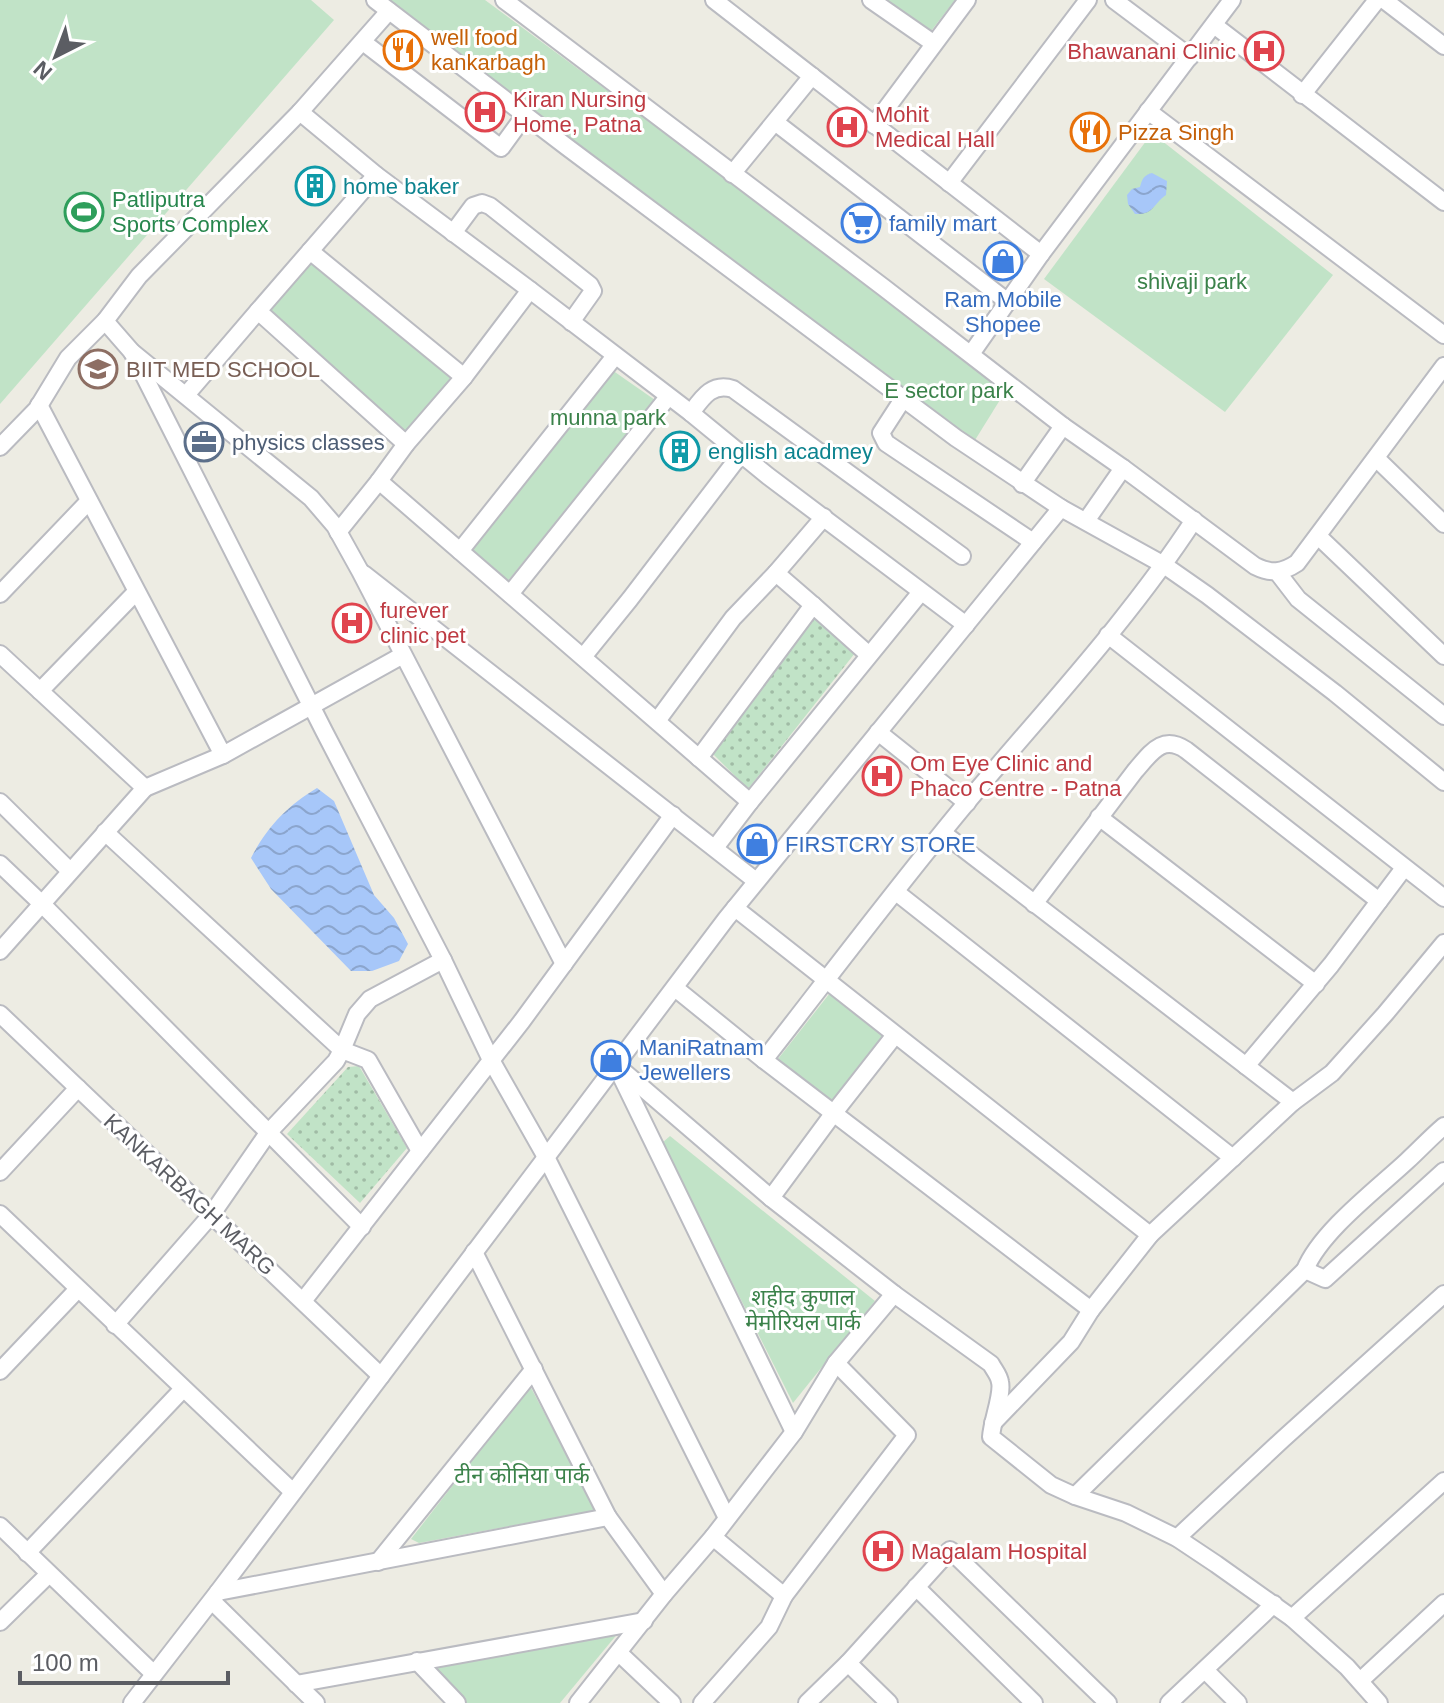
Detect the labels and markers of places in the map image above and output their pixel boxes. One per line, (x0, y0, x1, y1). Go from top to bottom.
place label: well food kankarbagh (430, 25, 546, 75)
restaurant icon: well food kankarbagh (382, 29, 424, 71)
hospital icon: Bhawanani Clinic (1243, 30, 1285, 72)
place label: Bhawanani Clinic (1067, 39, 1236, 64)
place label: Kiran Nursing Home, Patna (513, 87, 646, 137)
hospital icon: Kiran Nursing Home, Patna (464, 91, 506, 133)
place label: Mohit Medical Hall (875, 102, 995, 152)
hospital icon: Mohit Medical Hall (826, 106, 868, 148)
restaurant icon: Pizza Singh (1069, 111, 1111, 153)
place label: Pizza Singh (1118, 120, 1234, 145)
building icon: home baker (294, 165, 336, 207)
place label: home baker (343, 174, 459, 199)
place label: Patliputra Sports Complex (112, 187, 269, 237)
sports icon: Patliputra Sports Complex (63, 191, 105, 233)
supermarket icon: family mart (840, 202, 882, 244)
place label: family mart (889, 211, 997, 236)
shop icon: Ram Mobile Shopee (982, 240, 1024, 282)
place label: Ram Mobile Shopee (944, 287, 1062, 337)
school or university icon: BIIT MED SCHOOL (77, 348, 119, 390)
place label: BIIT MED SCHOOL (126, 357, 320, 382)
office icon: physics classes (183, 421, 225, 463)
place label: physics classes (232, 430, 385, 455)
building icon: english acadmey (659, 430, 701, 472)
place label: english acadmey (708, 439, 873, 464)
place label: furever clinic pet (380, 598, 466, 648)
hospital icon: furever clinic pet (331, 602, 373, 644)
place label: Om Eye Clinic and Phaco Centre - Patna (910, 751, 1122, 801)
hospital icon: Om Eye Clinic and Phaco Centre - Patna (861, 755, 903, 797)
shop icon: FIRSTCRY STORE (736, 823, 778, 865)
place label: FIRSTCRY STORE (785, 832, 976, 857)
place label: ManiRatnam Jewellers (639, 1035, 764, 1085)
shop icon: ManiRatnam Jewellers (590, 1039, 632, 1081)
hospital icon: Magalam Hospital (862, 1530, 904, 1572)
place label: Magalam Hospital (911, 1539, 1087, 1564)

